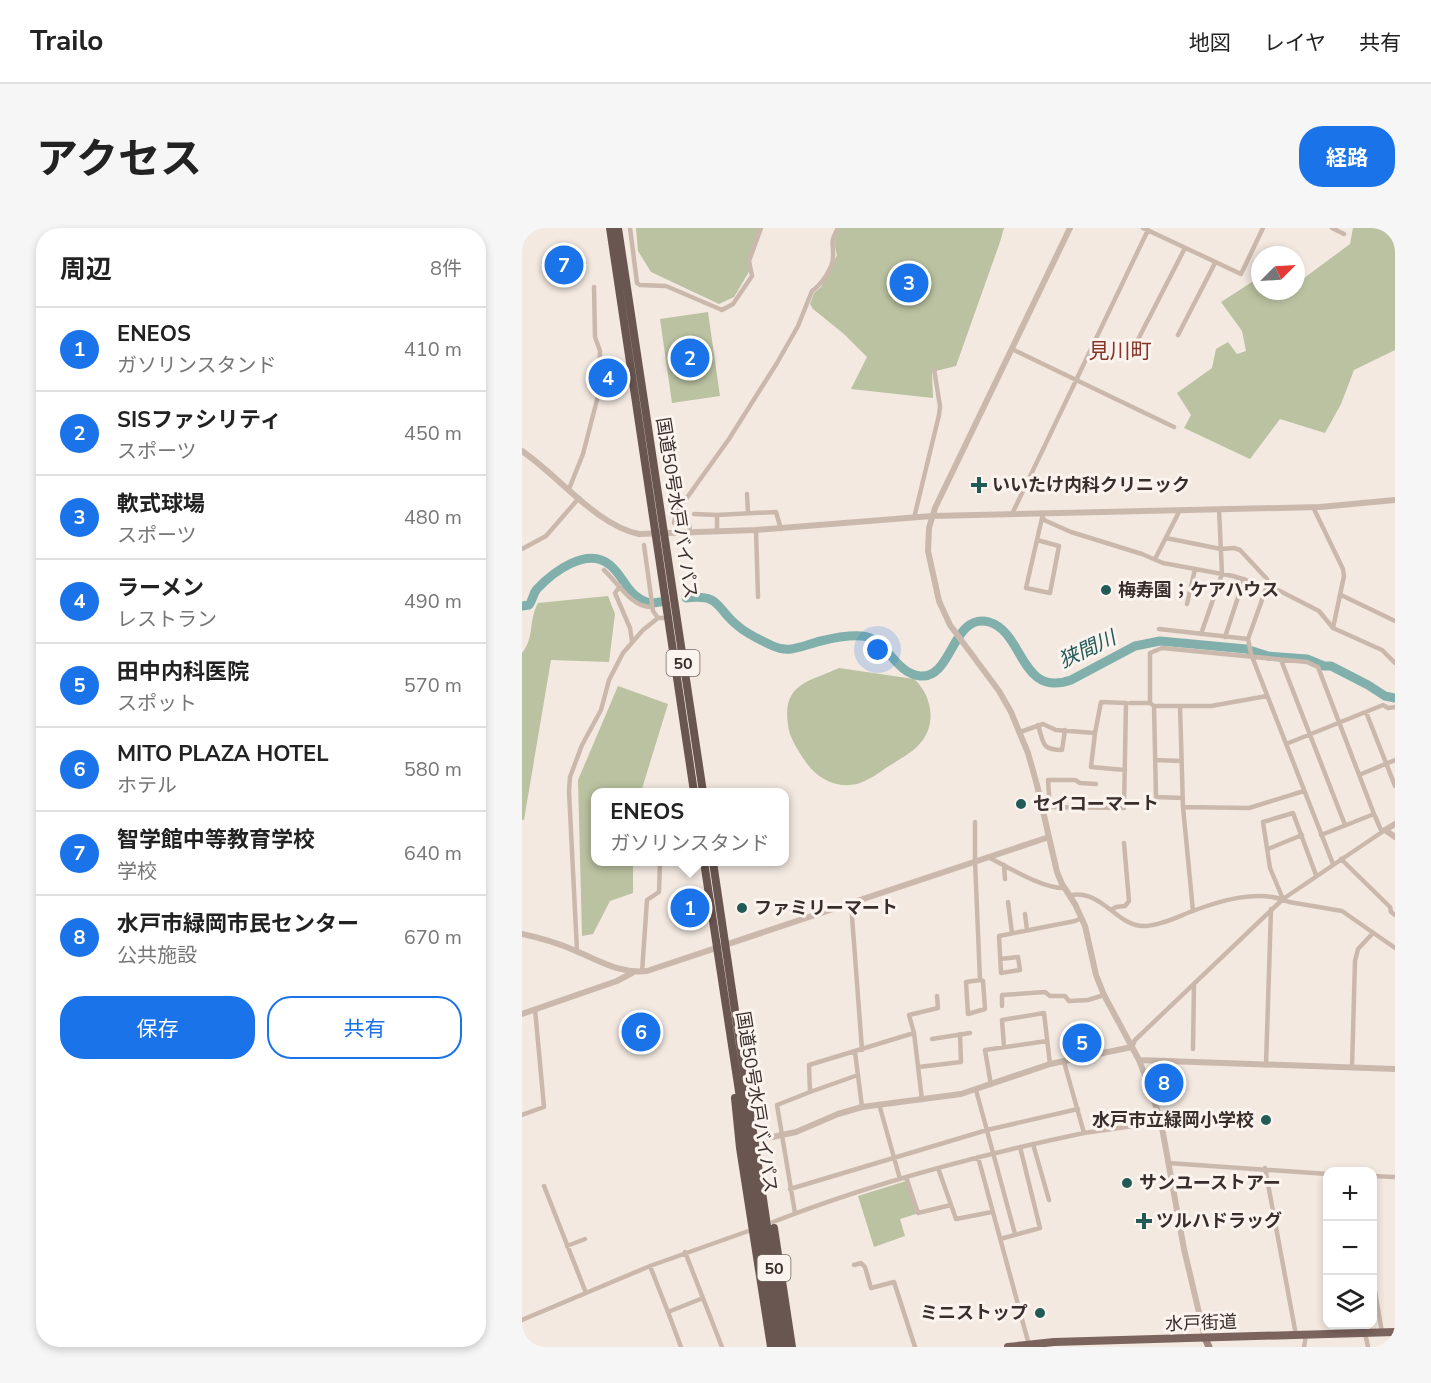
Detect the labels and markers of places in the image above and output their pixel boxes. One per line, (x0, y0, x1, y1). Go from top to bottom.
pin: 7 (544, 243, 584, 288)
pin: 3 (890, 260, 928, 306)
pin: 2 (670, 336, 710, 380)
pin: 4 (588, 356, 628, 400)
place label: いいたけ内科クリニック (992, 473, 1190, 497)
marker: いいたけ内科クリニック (970, 476, 988, 494)
place label: 梅寿園；ケアハウス (1118, 578, 1279, 602)
marker: 梅寿園；ケアハウス (1099, 583, 1113, 597)
place label: セイコーマート (1033, 792, 1159, 816)
marker: セイコーマート (1014, 797, 1028, 811)
pin: 1 (670, 886, 710, 930)
place label: ファミリーマート (754, 896, 898, 920)
marker: ファミリーマート (735, 901, 749, 915)
pin: 6 (622, 1010, 660, 1054)
pin: 5 (1062, 1020, 1102, 1066)
pin: 8 (1144, 1060, 1184, 1106)
place label: 水戸市立緑岡小学校 (1092, 1108, 1254, 1132)
marker: 水戸市立緑岡小学校 (1259, 1113, 1273, 1127)
place label: サンユーストアー (1139, 1171, 1281, 1195)
marker: サンユーストアー (1120, 1176, 1134, 1190)
place label: ツルハドラッグ (1156, 1209, 1282, 1233)
marker: ツルハドラッグ (1137, 1214, 1151, 1228)
place label: ミニストップ (920, 1301, 1028, 1325)
marker: ミニストップ (1033, 1306, 1047, 1320)

